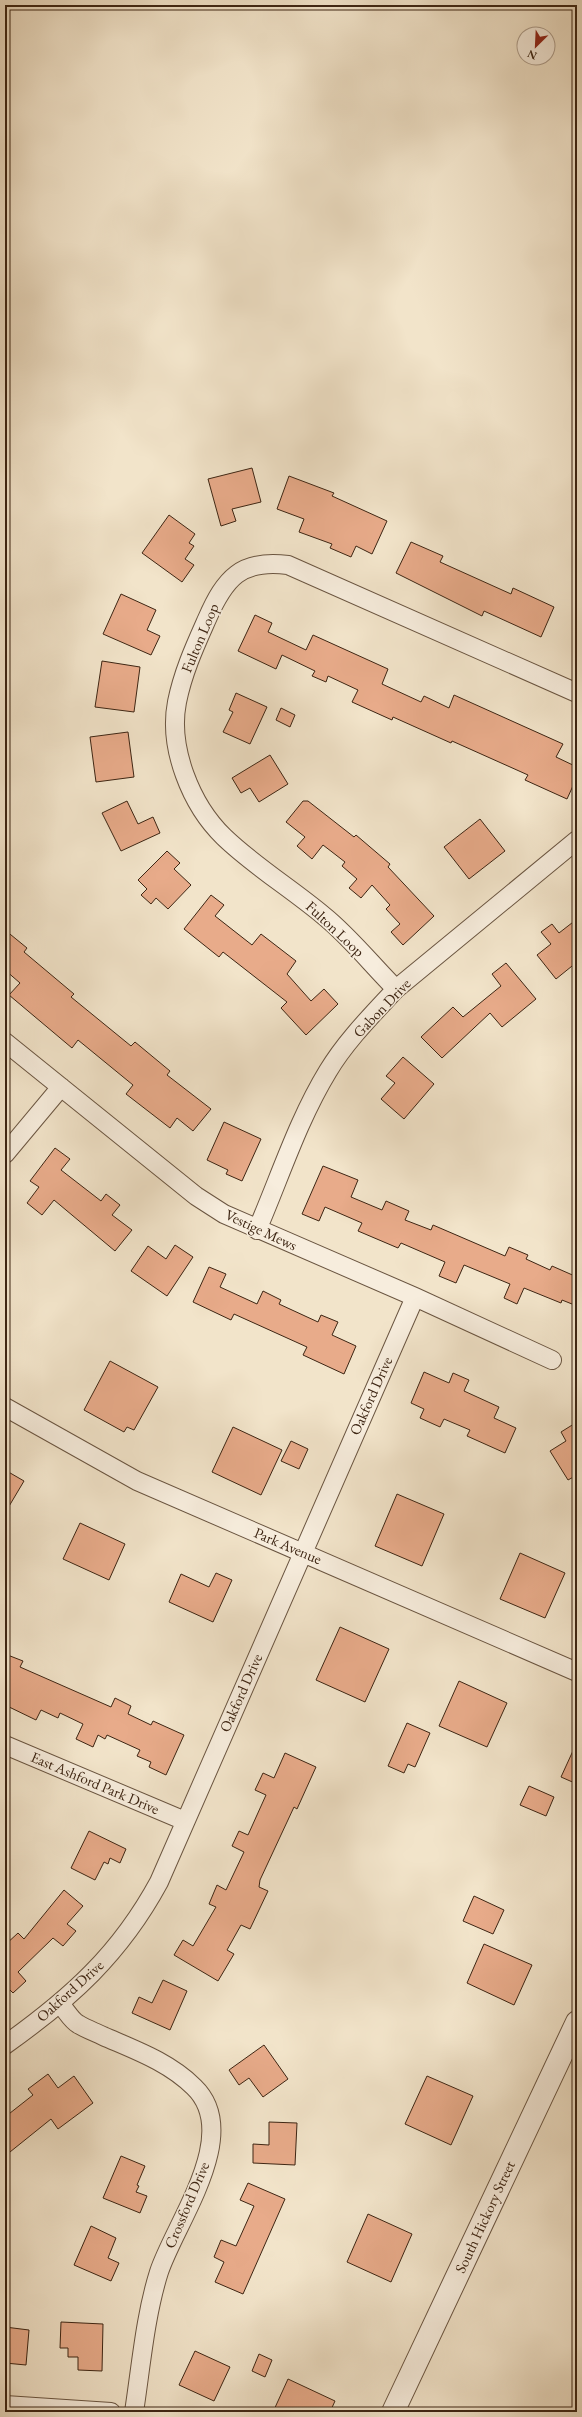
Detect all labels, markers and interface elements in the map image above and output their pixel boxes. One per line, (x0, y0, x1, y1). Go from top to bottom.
north arrow (516, 26, 556, 66)
text: N (525, 47, 539, 63)
street label: Fulton Loop (176, 600, 223, 675)
street label: Fulton Loop (302, 897, 369, 961)
street label: Gabon Drive (349, 974, 415, 1041)
street label: Vestige Mews (222, 1205, 300, 1255)
street label: Oakford Drive (345, 1353, 396, 1438)
street label: Park Avenue (252, 1523, 325, 1568)
street label: Oakford Drive (215, 1650, 266, 1735)
street label: East Ashford Park Drive (28, 1747, 162, 1818)
street label: Oakford Drive (32, 1955, 107, 2026)
street label: South Hickory Street (450, 2157, 519, 2276)
street label: Crossford Drive (160, 2159, 213, 2251)

